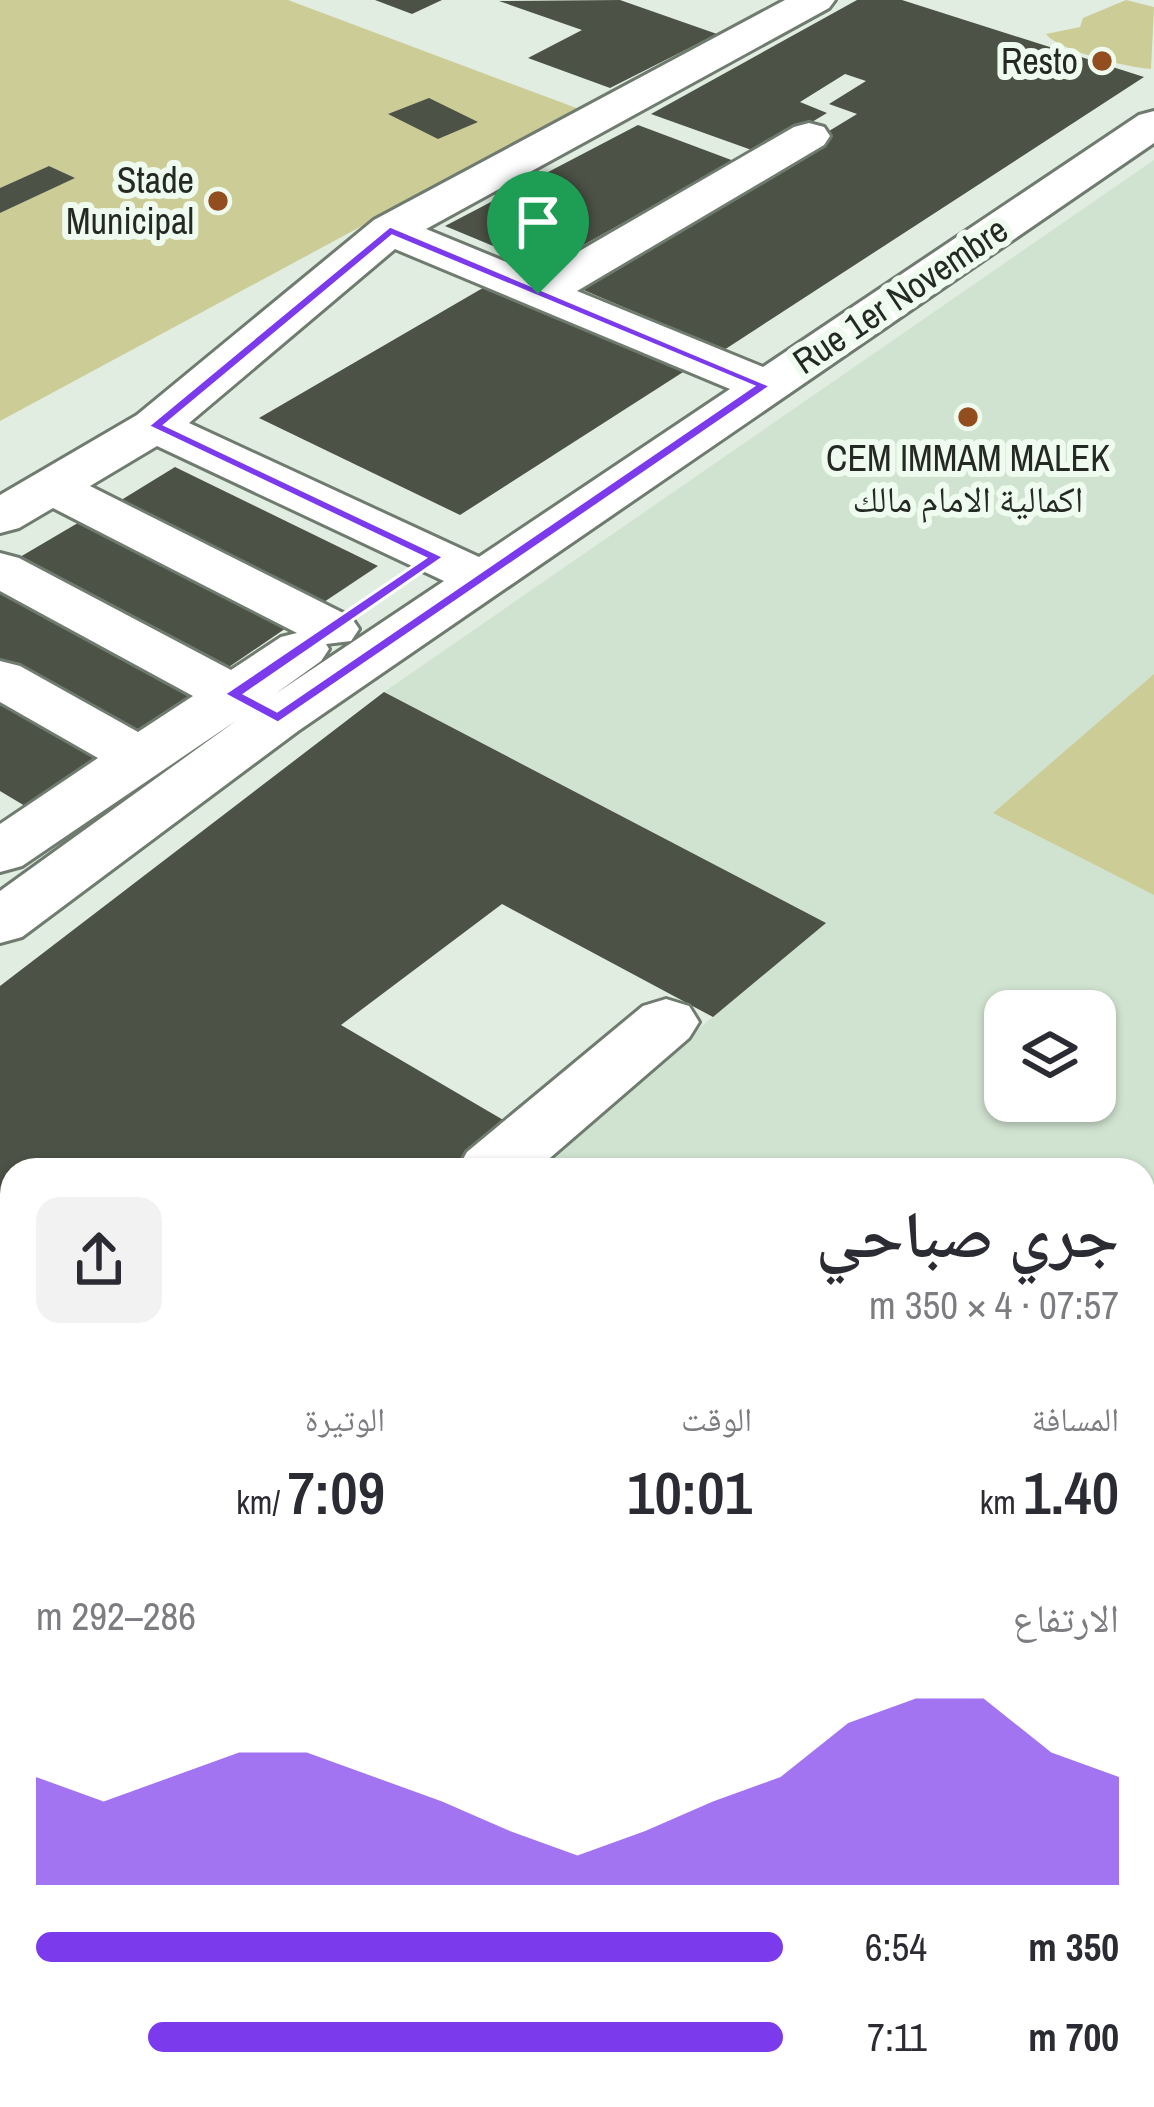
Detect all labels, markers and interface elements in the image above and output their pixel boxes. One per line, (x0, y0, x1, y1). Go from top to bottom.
place label: Resto (1001, 37, 1078, 85)
marker: Resto (1089, 48, 1115, 74)
place label: Stade Municipal (66, 156, 194, 245)
pin (487, 171, 589, 294)
marker: Stade Municipal (205, 188, 231, 214)
icon: arrive (505, 189, 571, 255)
street label: Rue 1er Novembre (783, 205, 1017, 385)
marker: CEM IMMAM MALEK اكمالية الامام مالك (955, 404, 981, 430)
place label: CEM IMMAM MALEK اكمالية الامام مالك (826, 434, 1110, 523)
map controls (984, 990, 1116, 1122)
button: layers (984, 990, 1116, 1122)
text: جري صباحي (816, 1189, 1119, 1278)
button: share (36, 1197, 162, 1323)
text: 07:57 · 4 × 350 m (869, 1279, 1119, 1331)
text: الوتيرة (305, 1397, 385, 1441)
text: الوقت (681, 1397, 752, 1441)
text: المسافة (1032, 1397, 1119, 1441)
text: 7:09 (287, 1452, 385, 1533)
text: 10:01 (627, 1452, 752, 1533)
text: 1.40 (1023, 1452, 1119, 1533)
text: /km (236, 1480, 287, 1524)
text: km (980, 1480, 1023, 1524)
text: 286–292 m (36, 1590, 196, 1642)
text: الارتفاع (1013, 1592, 1119, 1644)
text: 6:54 (865, 1921, 927, 1973)
text: 350 m (1028, 1921, 1119, 1973)
text: 7:11 (867, 2011, 927, 2063)
text: 700 m (1028, 2011, 1119, 2063)

